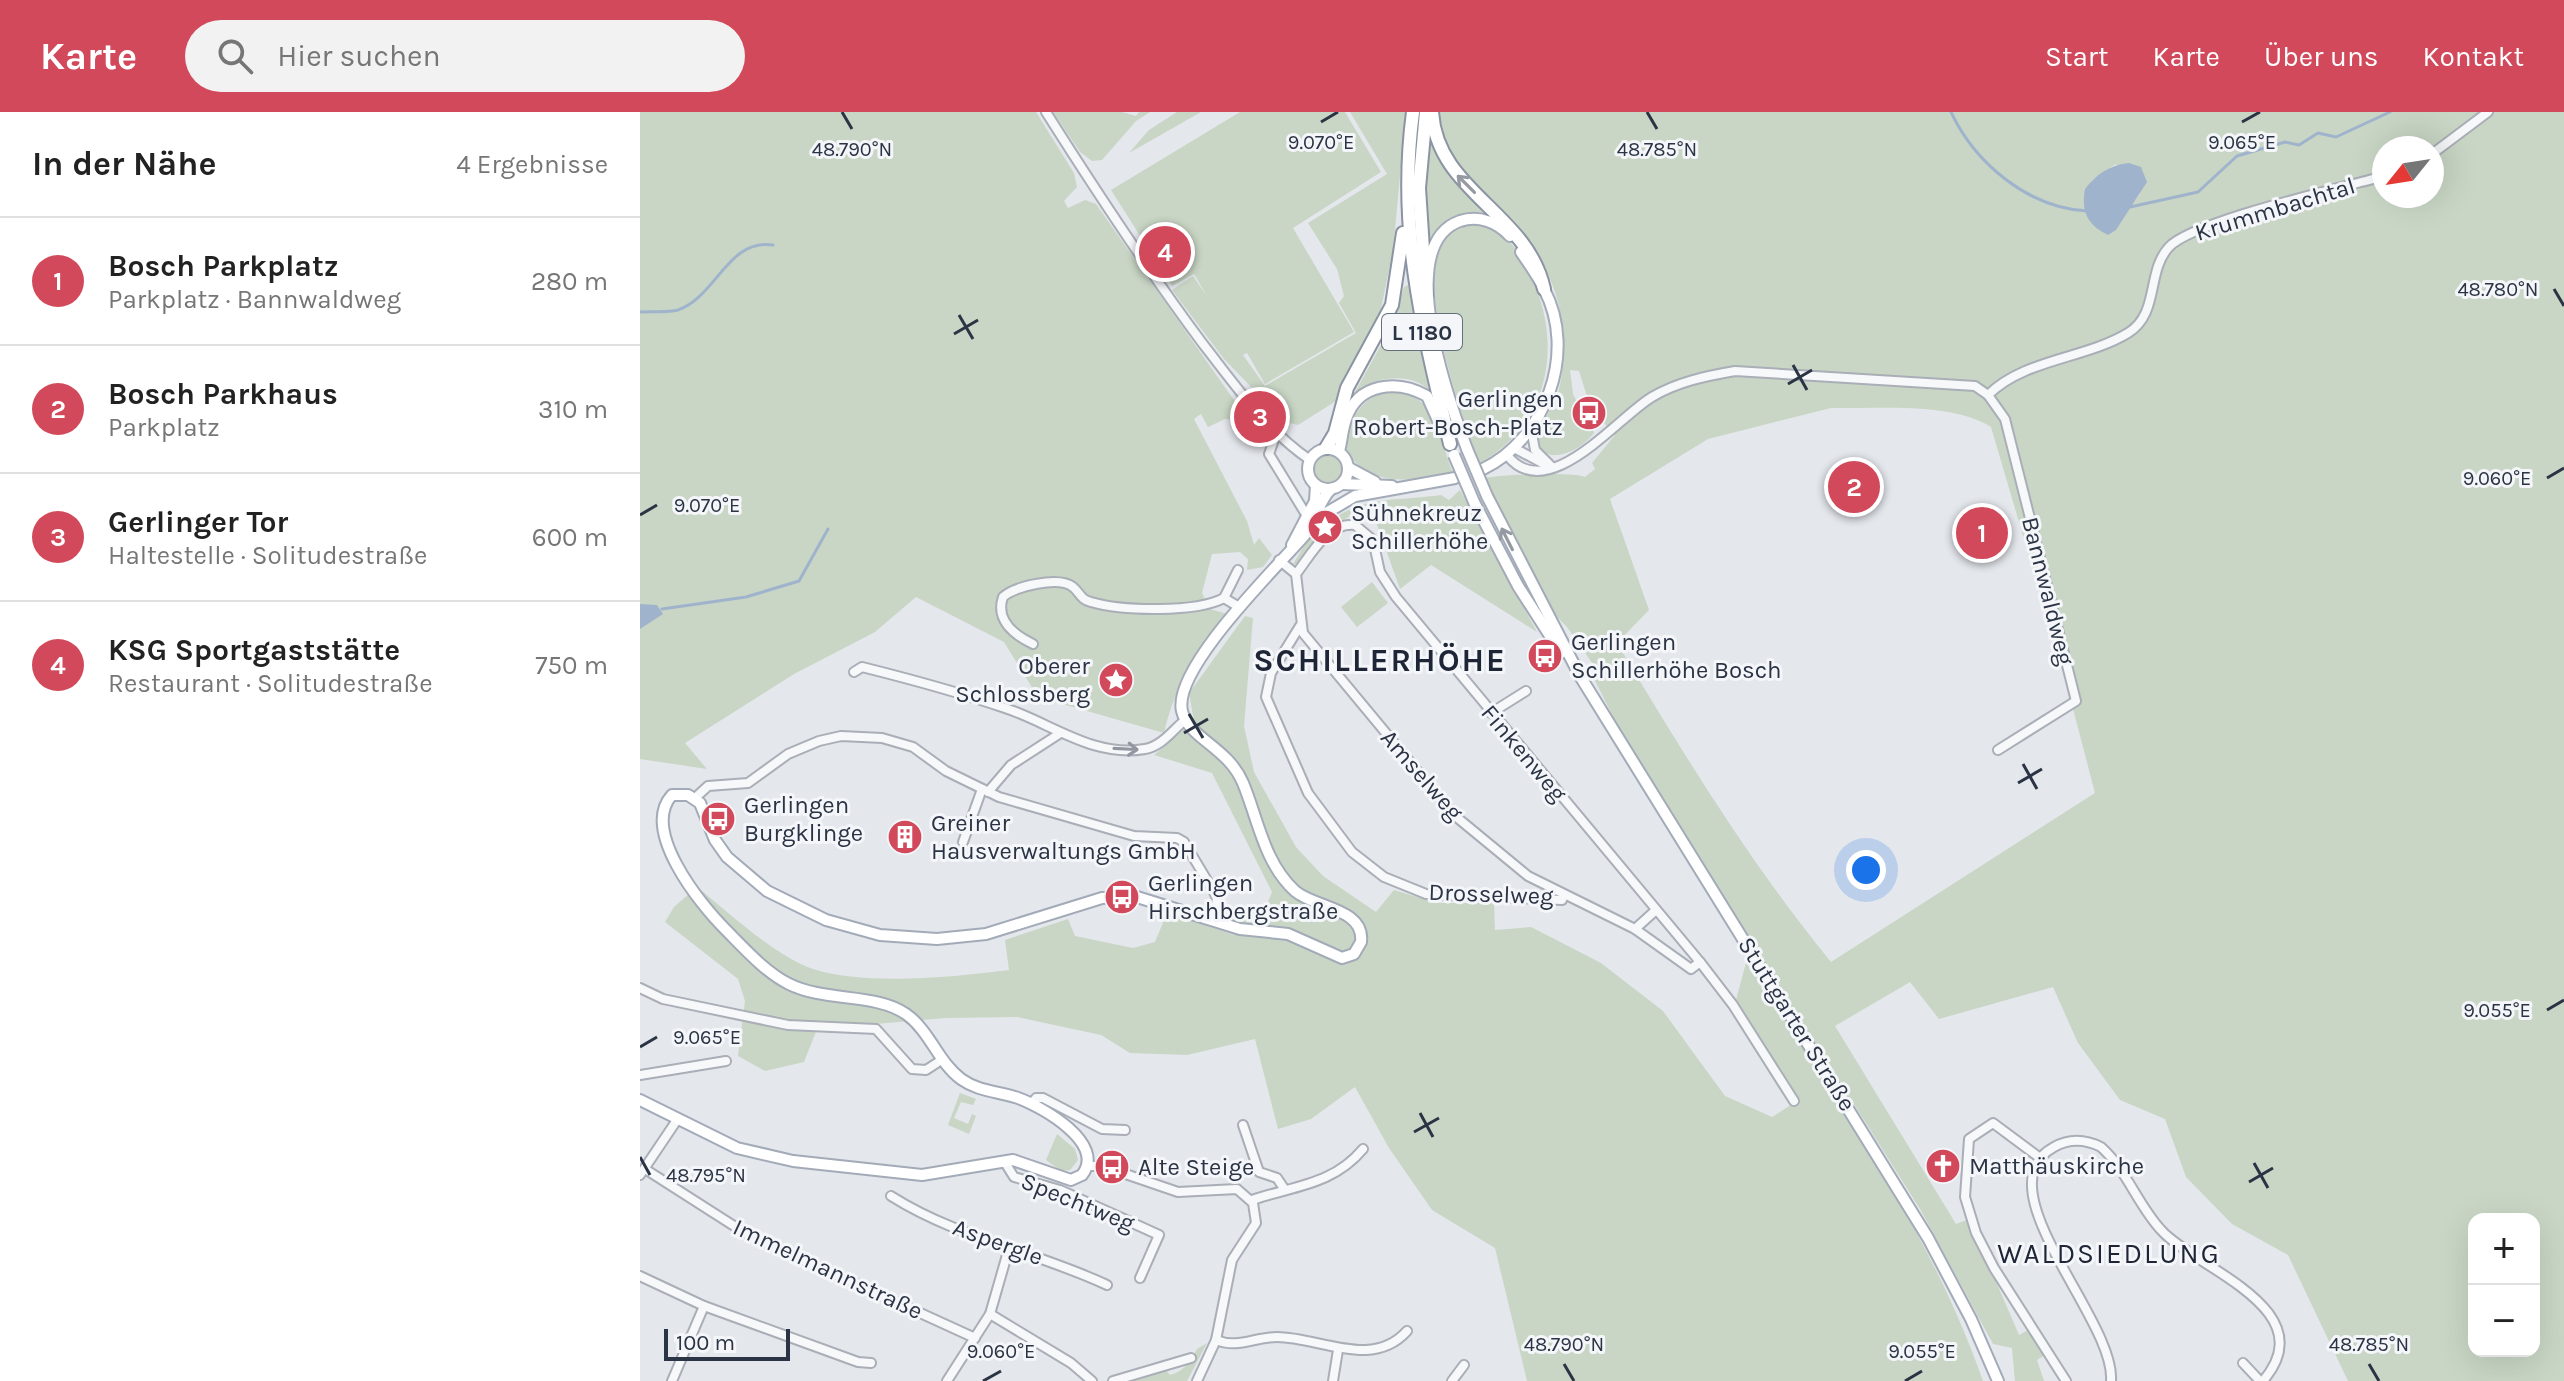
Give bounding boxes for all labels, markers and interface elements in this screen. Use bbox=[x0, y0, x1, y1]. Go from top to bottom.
search box bbox=[185, 20, 745, 92]
text: Karte bbox=[40, 34, 137, 79]
icon: search bbox=[213, 34, 257, 78]
text: Hier suchen bbox=[277, 38, 441, 74]
text: Start bbox=[2045, 40, 2108, 73]
text: Karte bbox=[2152, 40, 2220, 73]
text: Über uns bbox=[2264, 40, 2379, 73]
text: Kontakt bbox=[2423, 40, 2524, 73]
text: 9.070°E bbox=[1288, 131, 1354, 154]
text: 9.065°E bbox=[2208, 131, 2276, 154]
north arrow bbox=[2372, 136, 2444, 208]
text: 48.790°N bbox=[812, 138, 892, 161]
text: 48.785°N bbox=[1617, 138, 1697, 161]
text: In der Nähe bbox=[32, 144, 216, 184]
text: 4 Ergebnisse bbox=[456, 149, 608, 180]
street label: Krummbachtal bbox=[2192, 171, 2358, 247]
one-way arrow bbox=[1457, 174, 1476, 194]
pin: 4 bbox=[1139, 222, 1191, 282]
text: Bosch Parkplatz bbox=[108, 248, 339, 284]
text: 1 bbox=[53, 266, 63, 297]
text: 280 m bbox=[531, 266, 608, 297]
text: 48.780°N bbox=[2457, 278, 2539, 301]
text: Parkplatz · Bannwaldweg bbox=[108, 284, 401, 315]
road number: L 1180 bbox=[1382, 314, 1462, 350]
text: Bosch Parkhaus bbox=[108, 376, 338, 412]
place label: Gerlingen Robert-Bosch-Platz bbox=[1353, 385, 1563, 441]
pin: 3 bbox=[1234, 387, 1286, 447]
text: 2 bbox=[50, 394, 66, 425]
text: 310 m bbox=[538, 394, 608, 425]
bus stop icon: Gerlingen Robert-Bosch-Platz bbox=[1570, 394, 1608, 432]
text: Parkplatz bbox=[108, 412, 220, 443]
pin: 2 bbox=[1828, 457, 1880, 517]
text: 9.060°E bbox=[2463, 467, 2531, 490]
text: 9.070°E bbox=[674, 494, 740, 517]
place label: Sühnekreuz Schillerhöhe bbox=[1351, 499, 1488, 555]
pin: 1 bbox=[1956, 503, 2008, 563]
text: Gerlinger Tor bbox=[108, 504, 288, 540]
place icon: Sühnekreuz Schillerhöhe bbox=[1306, 508, 1344, 546]
street label: Bannwaldweg bbox=[2016, 514, 2080, 669]
text: 3 bbox=[50, 522, 66, 553]
text: 600 m bbox=[532, 522, 608, 553]
one-way arrow bbox=[1499, 527, 1515, 551]
text: Haltestelle · Solitudestraße bbox=[108, 540, 427, 571]
place label: Gerlingen Schillerhöhe Bosch bbox=[1571, 628, 1782, 684]
text: KSG Sportgaststätte bbox=[108, 632, 400, 668]
bus stop icon: Gerlingen Schillerhöhe Bosch bbox=[1526, 637, 1564, 675]
district label: SCHILLERHÖHE bbox=[1253, 642, 1507, 679]
text: 4 bbox=[50, 650, 66, 681]
text: 750 m bbox=[535, 650, 608, 681]
place label: Oberer Schlossberg bbox=[955, 652, 1090, 708]
place icon: Oberer Schlossberg bbox=[1097, 661, 1135, 699]
text: Restaurant · Solitudestraße bbox=[108, 668, 433, 699]
street label: Finkenweg bbox=[1475, 699, 1573, 807]
street label: Amselweg bbox=[1375, 724, 1469, 826]
one-way arrow bbox=[1112, 741, 1139, 756]
place label: Gerlingen Burgklinge bbox=[744, 791, 863, 847]
bus stop icon: Gerlingen Burgklinge bbox=[699, 800, 737, 838]
place label: Greiner Hausverwaltungs GmbH bbox=[931, 809, 1196, 865]
building icon: Greiner Hausverwaltungs GmbH bbox=[886, 818, 924, 856]
your location bbox=[1846, 850, 1886, 890]
place label: Gerlingen Hirschbergstraße bbox=[1148, 869, 1338, 925]
bus stop icon: Gerlingen Hirschbergstraße bbox=[1103, 878, 1141, 916]
street label: Drosselweg bbox=[1428, 878, 1554, 910]
street label: Stuttgarter Straße bbox=[1732, 932, 1862, 1116]
text: 9.055°E bbox=[2463, 999, 2531, 1022]
text: 9.065°E bbox=[673, 1026, 741, 1049]
church icon: Matthäuskirche bbox=[1924, 1147, 1962, 1185]
bus stop icon: Alte Steige bbox=[1093, 1148, 1131, 1186]
place label: Matthäuskirche bbox=[1969, 1152, 2144, 1180]
place label: Alte Steige bbox=[1138, 1153, 1254, 1181]
text: 48.795°N bbox=[666, 1164, 746, 1187]
street label: Spechtweg bbox=[1017, 1167, 1139, 1238]
street label: Immelmannstraße bbox=[729, 1213, 927, 1325]
street label: Aspergle bbox=[949, 1213, 1047, 1271]
map controls bbox=[2468, 1213, 2540, 1357]
button: + bbox=[2468, 1213, 2540, 1285]
district label: WALDSIEDLUNG bbox=[1997, 1237, 2221, 1270]
button: − bbox=[2468, 1285, 2540, 1357]
scale bar bbox=[664, 1325, 790, 1361]
text: 100 m bbox=[676, 1330, 735, 1356]
text: 48.790°N bbox=[1524, 1333, 1604, 1356]
text: 48.785°N bbox=[2329, 1333, 2409, 1356]
text: 9.060°E bbox=[967, 1340, 1035, 1363]
text: 9.055°E bbox=[1888, 1340, 1956, 1363]

